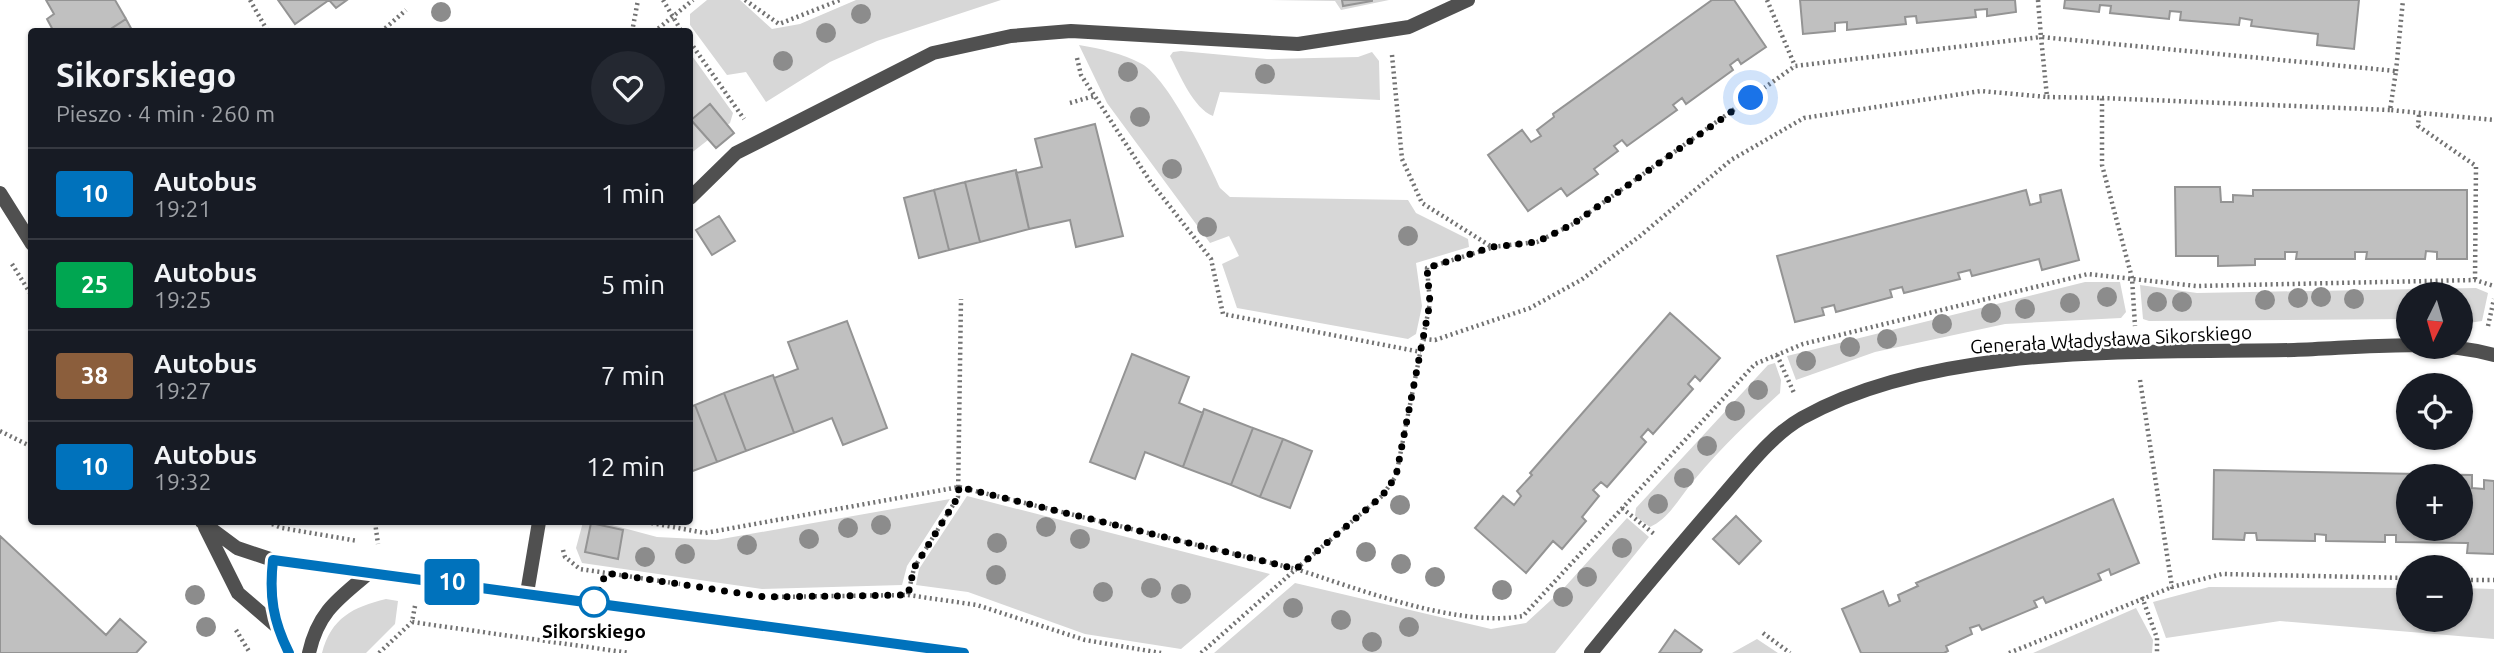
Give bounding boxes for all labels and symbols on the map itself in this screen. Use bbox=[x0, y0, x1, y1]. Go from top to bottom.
your location bbox=[1733, 80, 1768, 115]
north arrow bbox=[2396, 282, 2473, 359]
street label: Generała Władysława Sikorskiego bbox=[1969, 321, 2253, 357]
line badge: 10 bbox=[420, 559, 484, 605]
marker: Sikorskiego bbox=[579, 587, 609, 617]
place label: Sikorskiego bbox=[542, 620, 646, 642]

